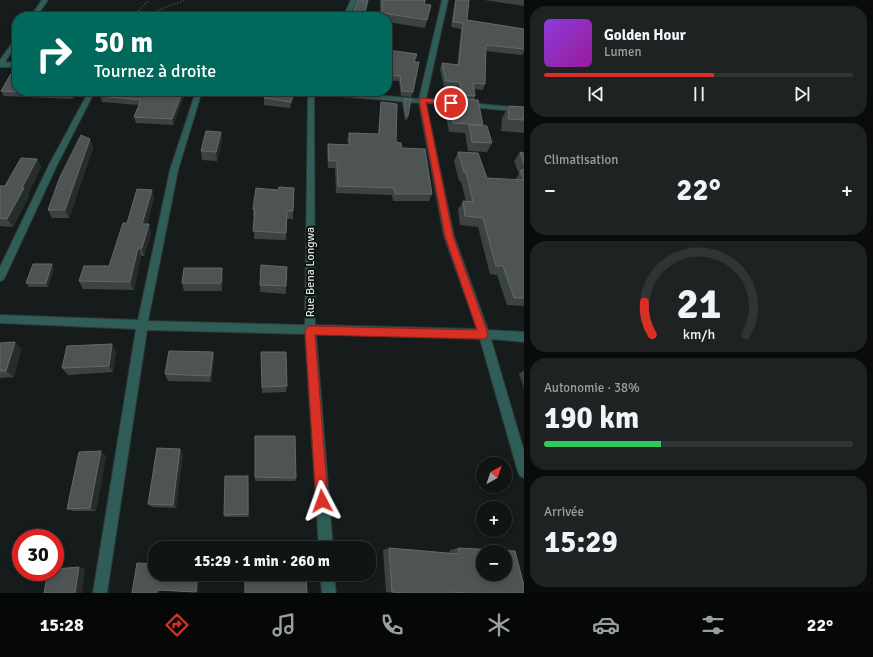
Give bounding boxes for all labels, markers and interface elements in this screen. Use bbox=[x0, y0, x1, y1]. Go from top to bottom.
text: 50 m bbox=[94, 26, 153, 60]
text: Golden Hour bbox=[604, 26, 686, 44]
icon: right bbox=[28, 28, 80, 80]
text: Lumen bbox=[604, 44, 642, 60]
text: Tournez à droite bbox=[94, 60, 216, 82]
icon: previous bbox=[585, 83, 607, 105]
icon: pause bbox=[688, 83, 710, 105]
icon: next bbox=[791, 83, 813, 105]
pin bbox=[434, 86, 468, 120]
icon: arrive bbox=[440, 92, 462, 114]
text: Climatisation bbox=[544, 152, 618, 168]
text: 22° bbox=[676, 172, 721, 209]
text: − bbox=[544, 177, 556, 204]
text: + bbox=[841, 177, 853, 204]
street label: Rue Bena Longwa bbox=[303, 227, 318, 317]
text: 21 bbox=[676, 278, 721, 329]
text: km/h bbox=[682, 325, 715, 342]
text: Autonomie · 38% bbox=[544, 380, 640, 396]
text: 190 km bbox=[544, 400, 639, 437]
north arrow bbox=[476, 457, 512, 493]
map controls bbox=[476, 457, 512, 581]
position arrow bbox=[301, 480, 343, 522]
button: + bbox=[476, 501, 512, 537]
text: Arrivée bbox=[544, 504, 584, 520]
text: 15:29 bbox=[544, 524, 618, 561]
speed limit sign: 30 bbox=[12, 529, 64, 581]
button: − bbox=[476, 545, 512, 581]
text: 15:29 · 1 min · 260 m bbox=[194, 552, 330, 570]
icon: directions bbox=[163, 611, 191, 639]
icon: music bbox=[270, 611, 298, 639]
icon: phone bbox=[378, 611, 406, 639]
icon: climate bbox=[485, 611, 513, 639]
icon: car bbox=[592, 611, 620, 639]
icon: filters bbox=[699, 611, 727, 639]
text: 15:28 bbox=[40, 614, 84, 636]
text: 22° bbox=[807, 614, 833, 636]

